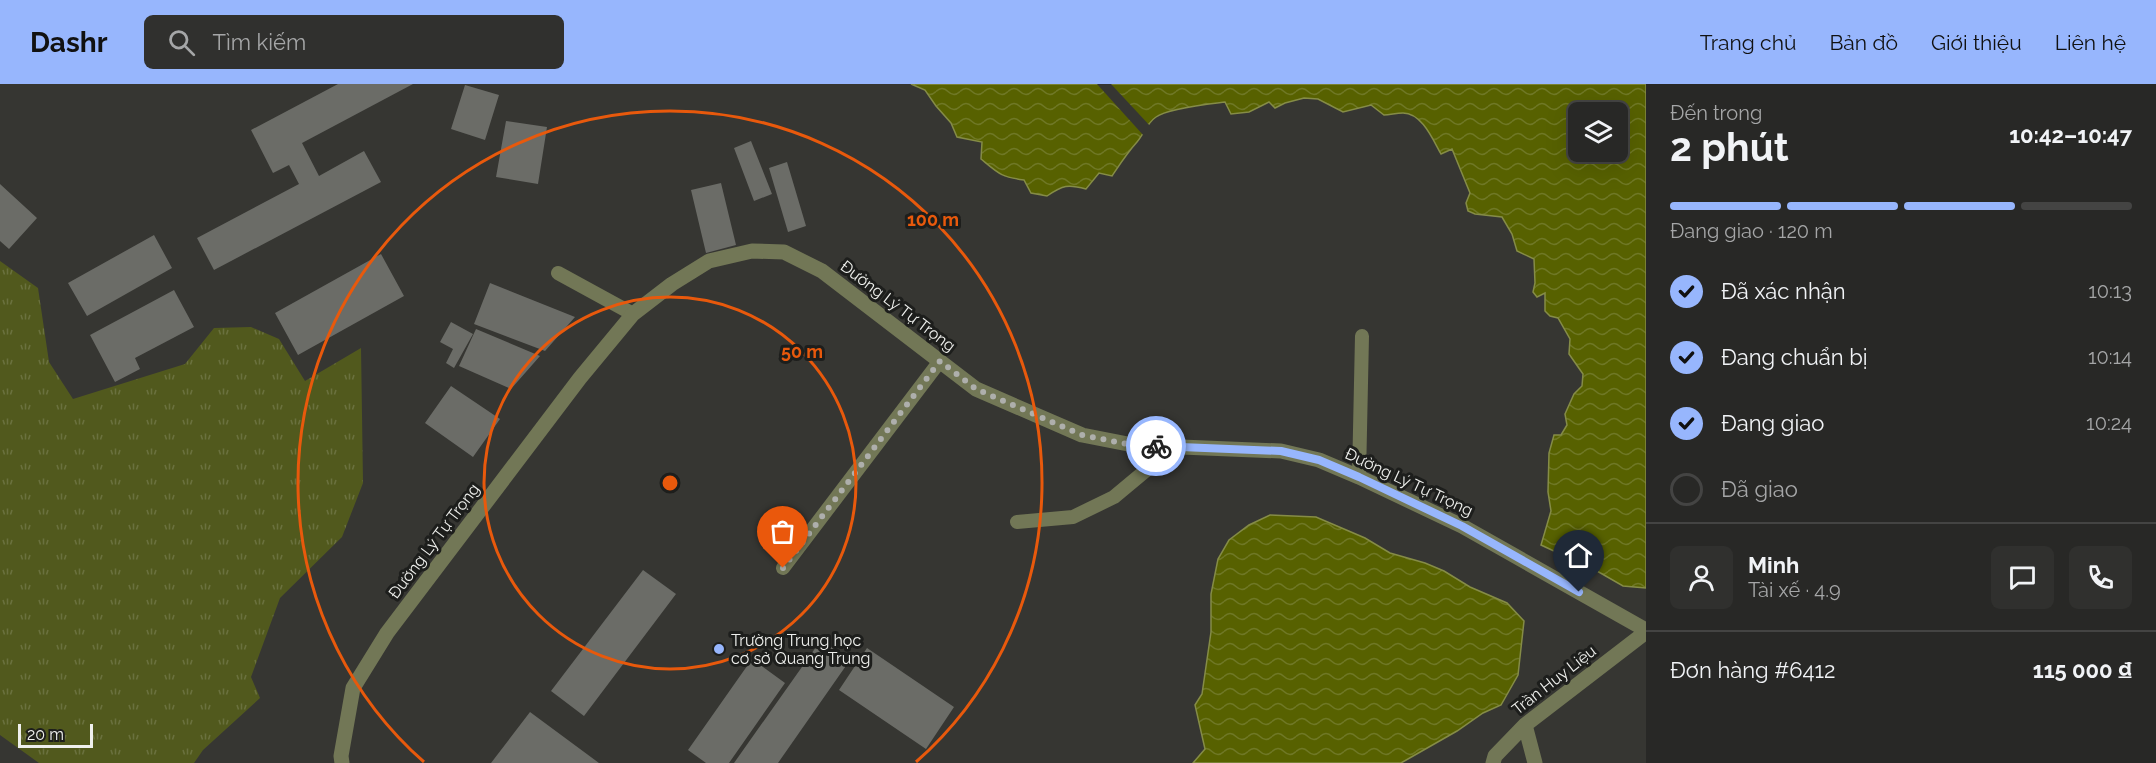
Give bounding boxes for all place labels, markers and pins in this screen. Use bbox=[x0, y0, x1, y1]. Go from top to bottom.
centre of rings bbox=[660, 473, 680, 493]
pin bbox=[757, 506, 808, 568]
pin bbox=[1553, 530, 1604, 592]
place label: Trường Trung học cơ sở Quang Trung bbox=[731, 631, 870, 668]
marker: Trường Trung học cơ sở Quang Trung bbox=[712, 642, 726, 656]

